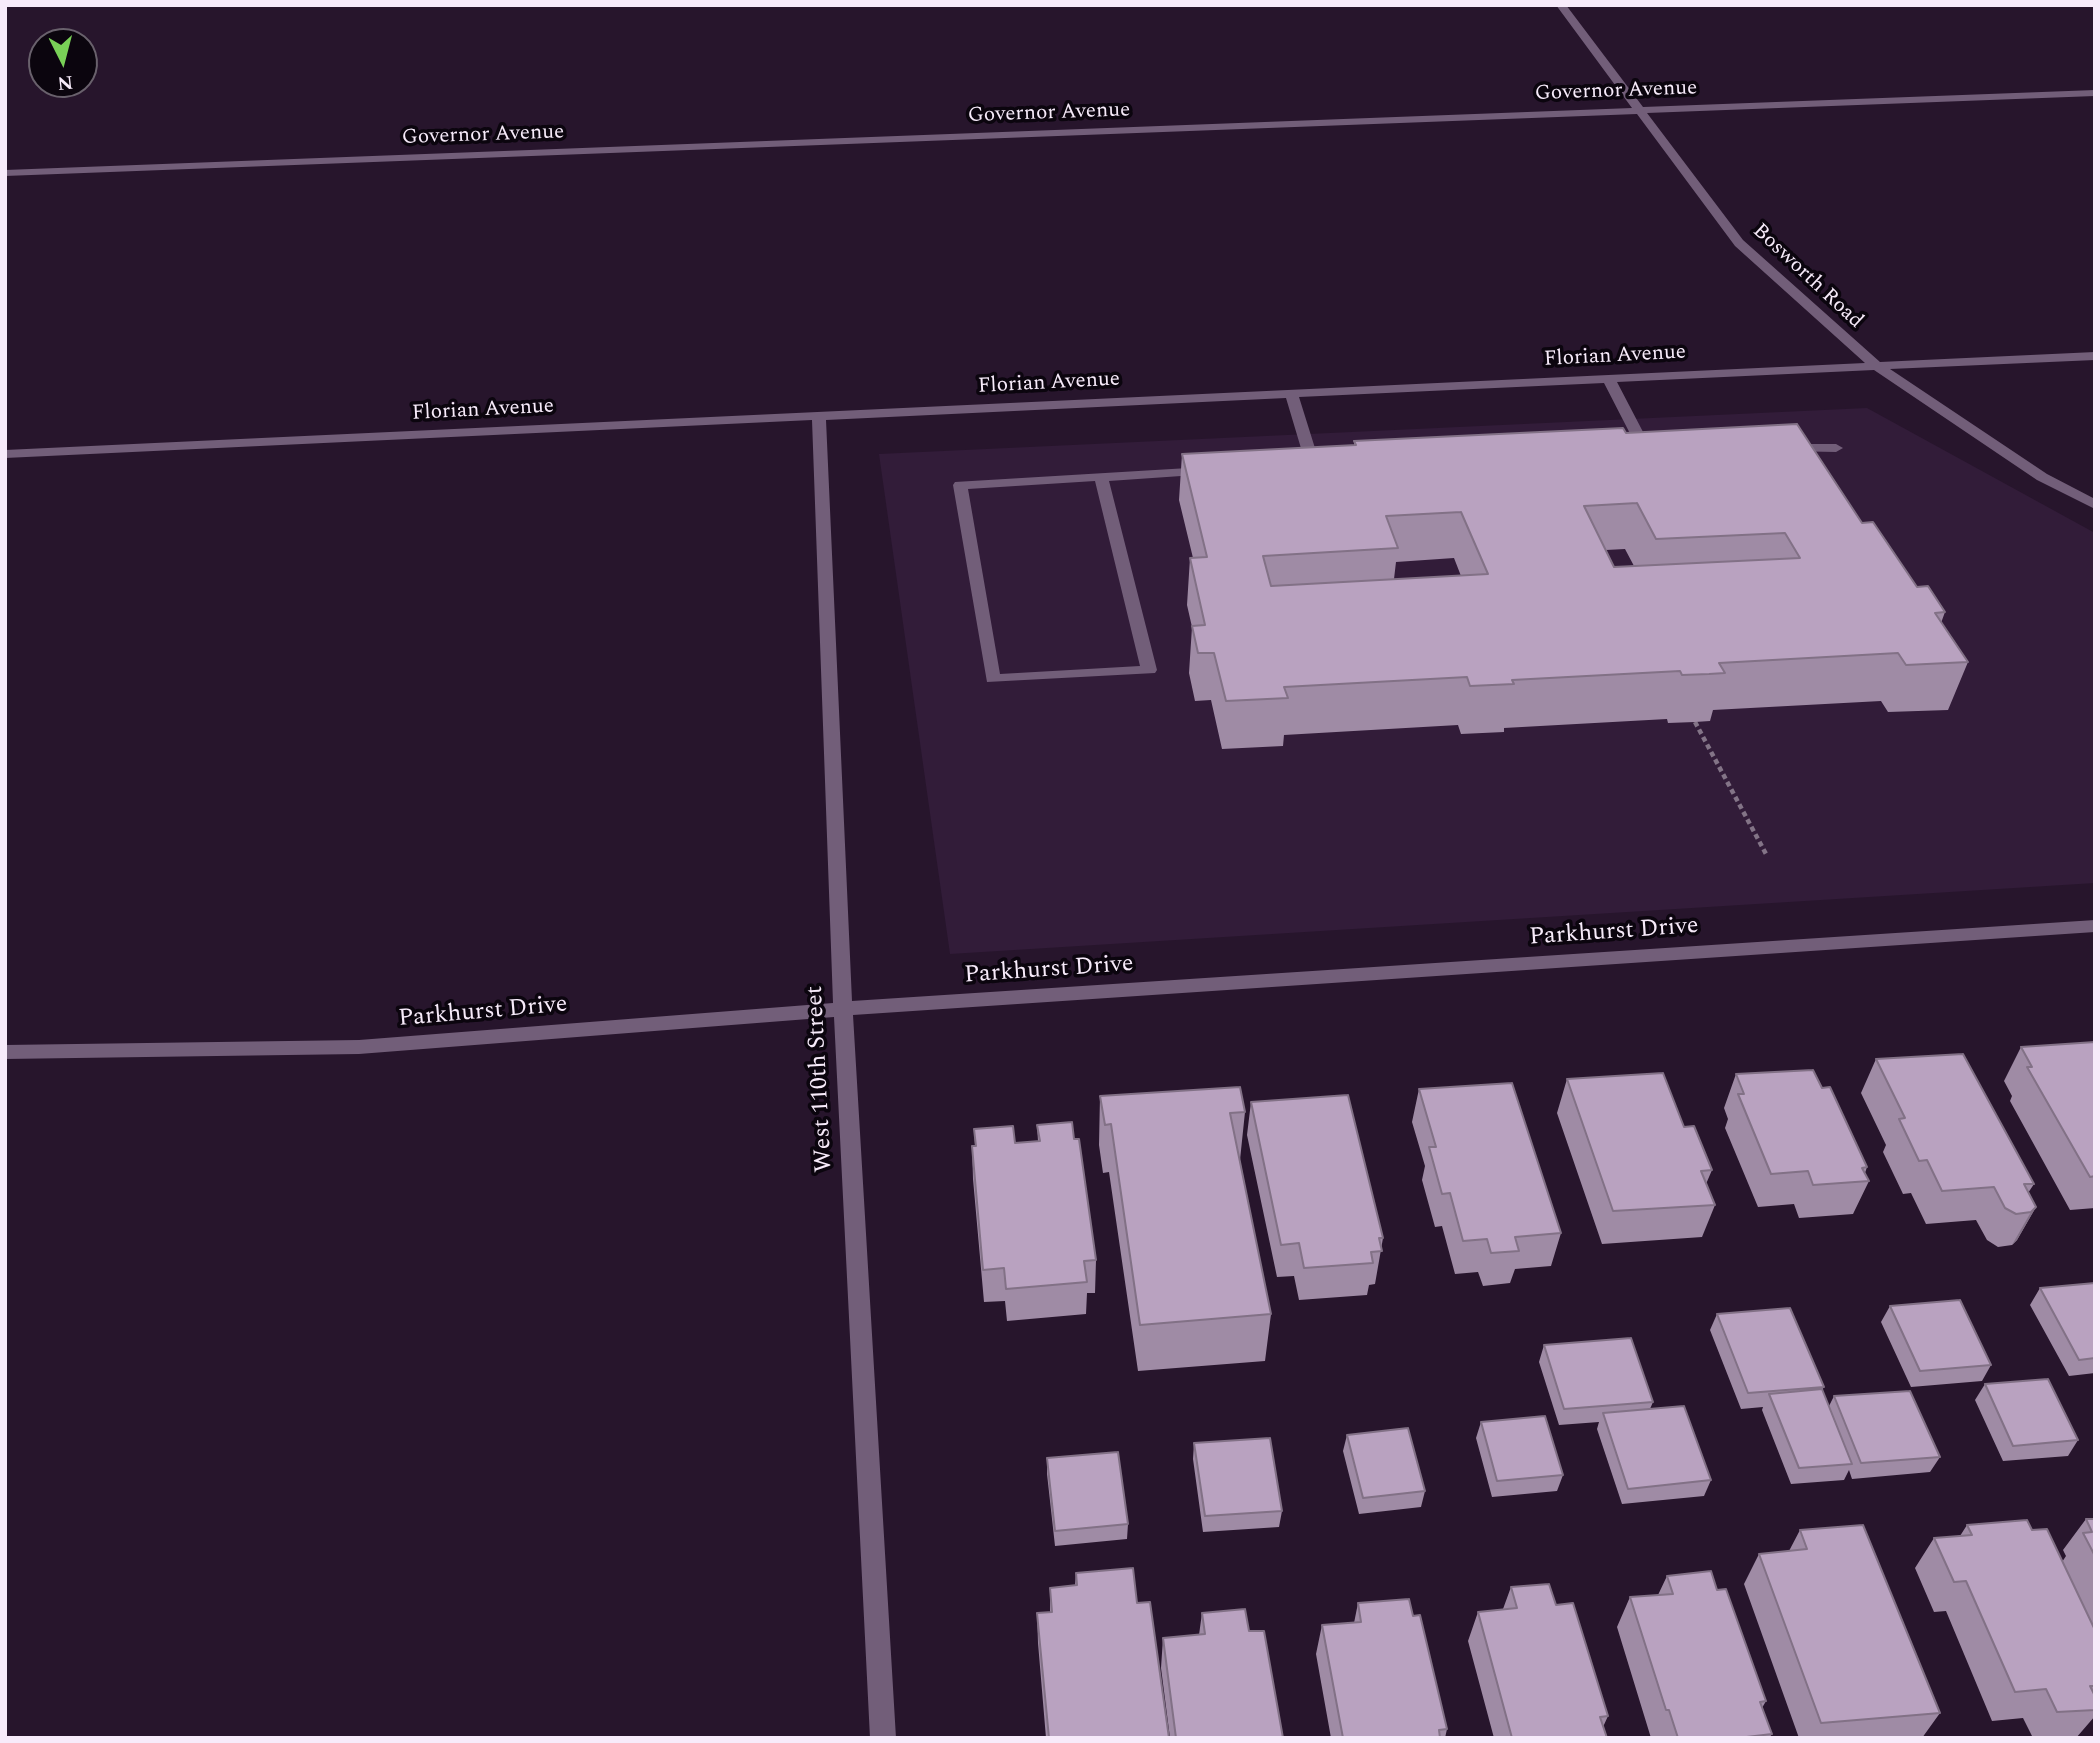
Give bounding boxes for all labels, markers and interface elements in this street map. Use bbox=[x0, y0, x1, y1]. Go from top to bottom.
north arrow bbox=[28, 28, 98, 98]
text: N bbox=[56, 67, 74, 98]
street label: Governor Avenue bbox=[1534, 77, 1698, 107]
street label: Governor Avenue bbox=[967, 99, 1131, 129]
street label: Governor Avenue bbox=[401, 121, 565, 151]
street label: Bosworth Road bbox=[1746, 219, 1868, 335]
street label: Florian Avenue bbox=[1543, 341, 1687, 373]
street label: Florian Avenue bbox=[977, 368, 1121, 400]
street label: Florian Avenue bbox=[411, 395, 555, 427]
street label: Parkhurst Drive bbox=[1528, 913, 1700, 953]
street label: Parkhurst Drive bbox=[963, 951, 1135, 991]
street label: West 110th Street bbox=[802, 985, 840, 1173]
street label: Parkhurst Drive bbox=[397, 991, 569, 1035]

